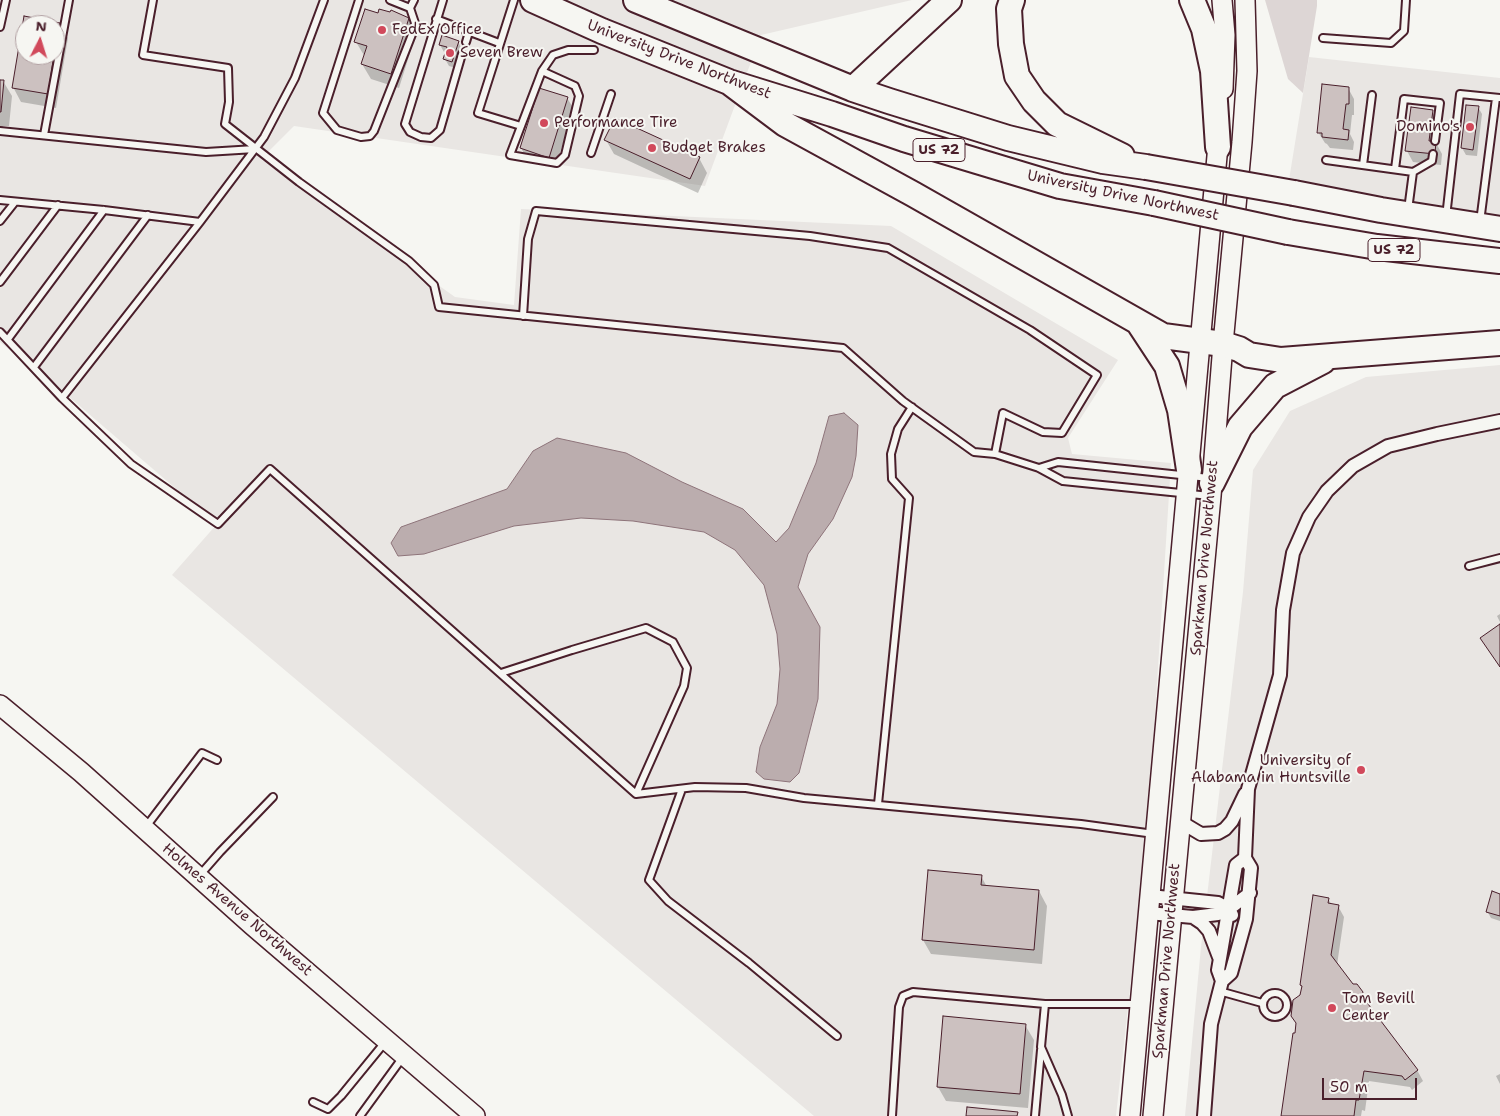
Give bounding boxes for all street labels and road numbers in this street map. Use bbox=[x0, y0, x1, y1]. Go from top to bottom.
street label: University Drive Northwest bbox=[584, 17, 774, 103]
road number: US 72 bbox=[913, 138, 965, 162]
street label: University Drive Northwest bbox=[1025, 167, 1221, 225]
road number: US 72 bbox=[1368, 238, 1420, 262]
street label: Sparkman Drive Northwest bbox=[1188, 460, 1222, 656]
street label: Holmes Avenue Northwest bbox=[158, 840, 316, 980]
street label: Sparkman Drive Northwest bbox=[1150, 863, 1184, 1059]

